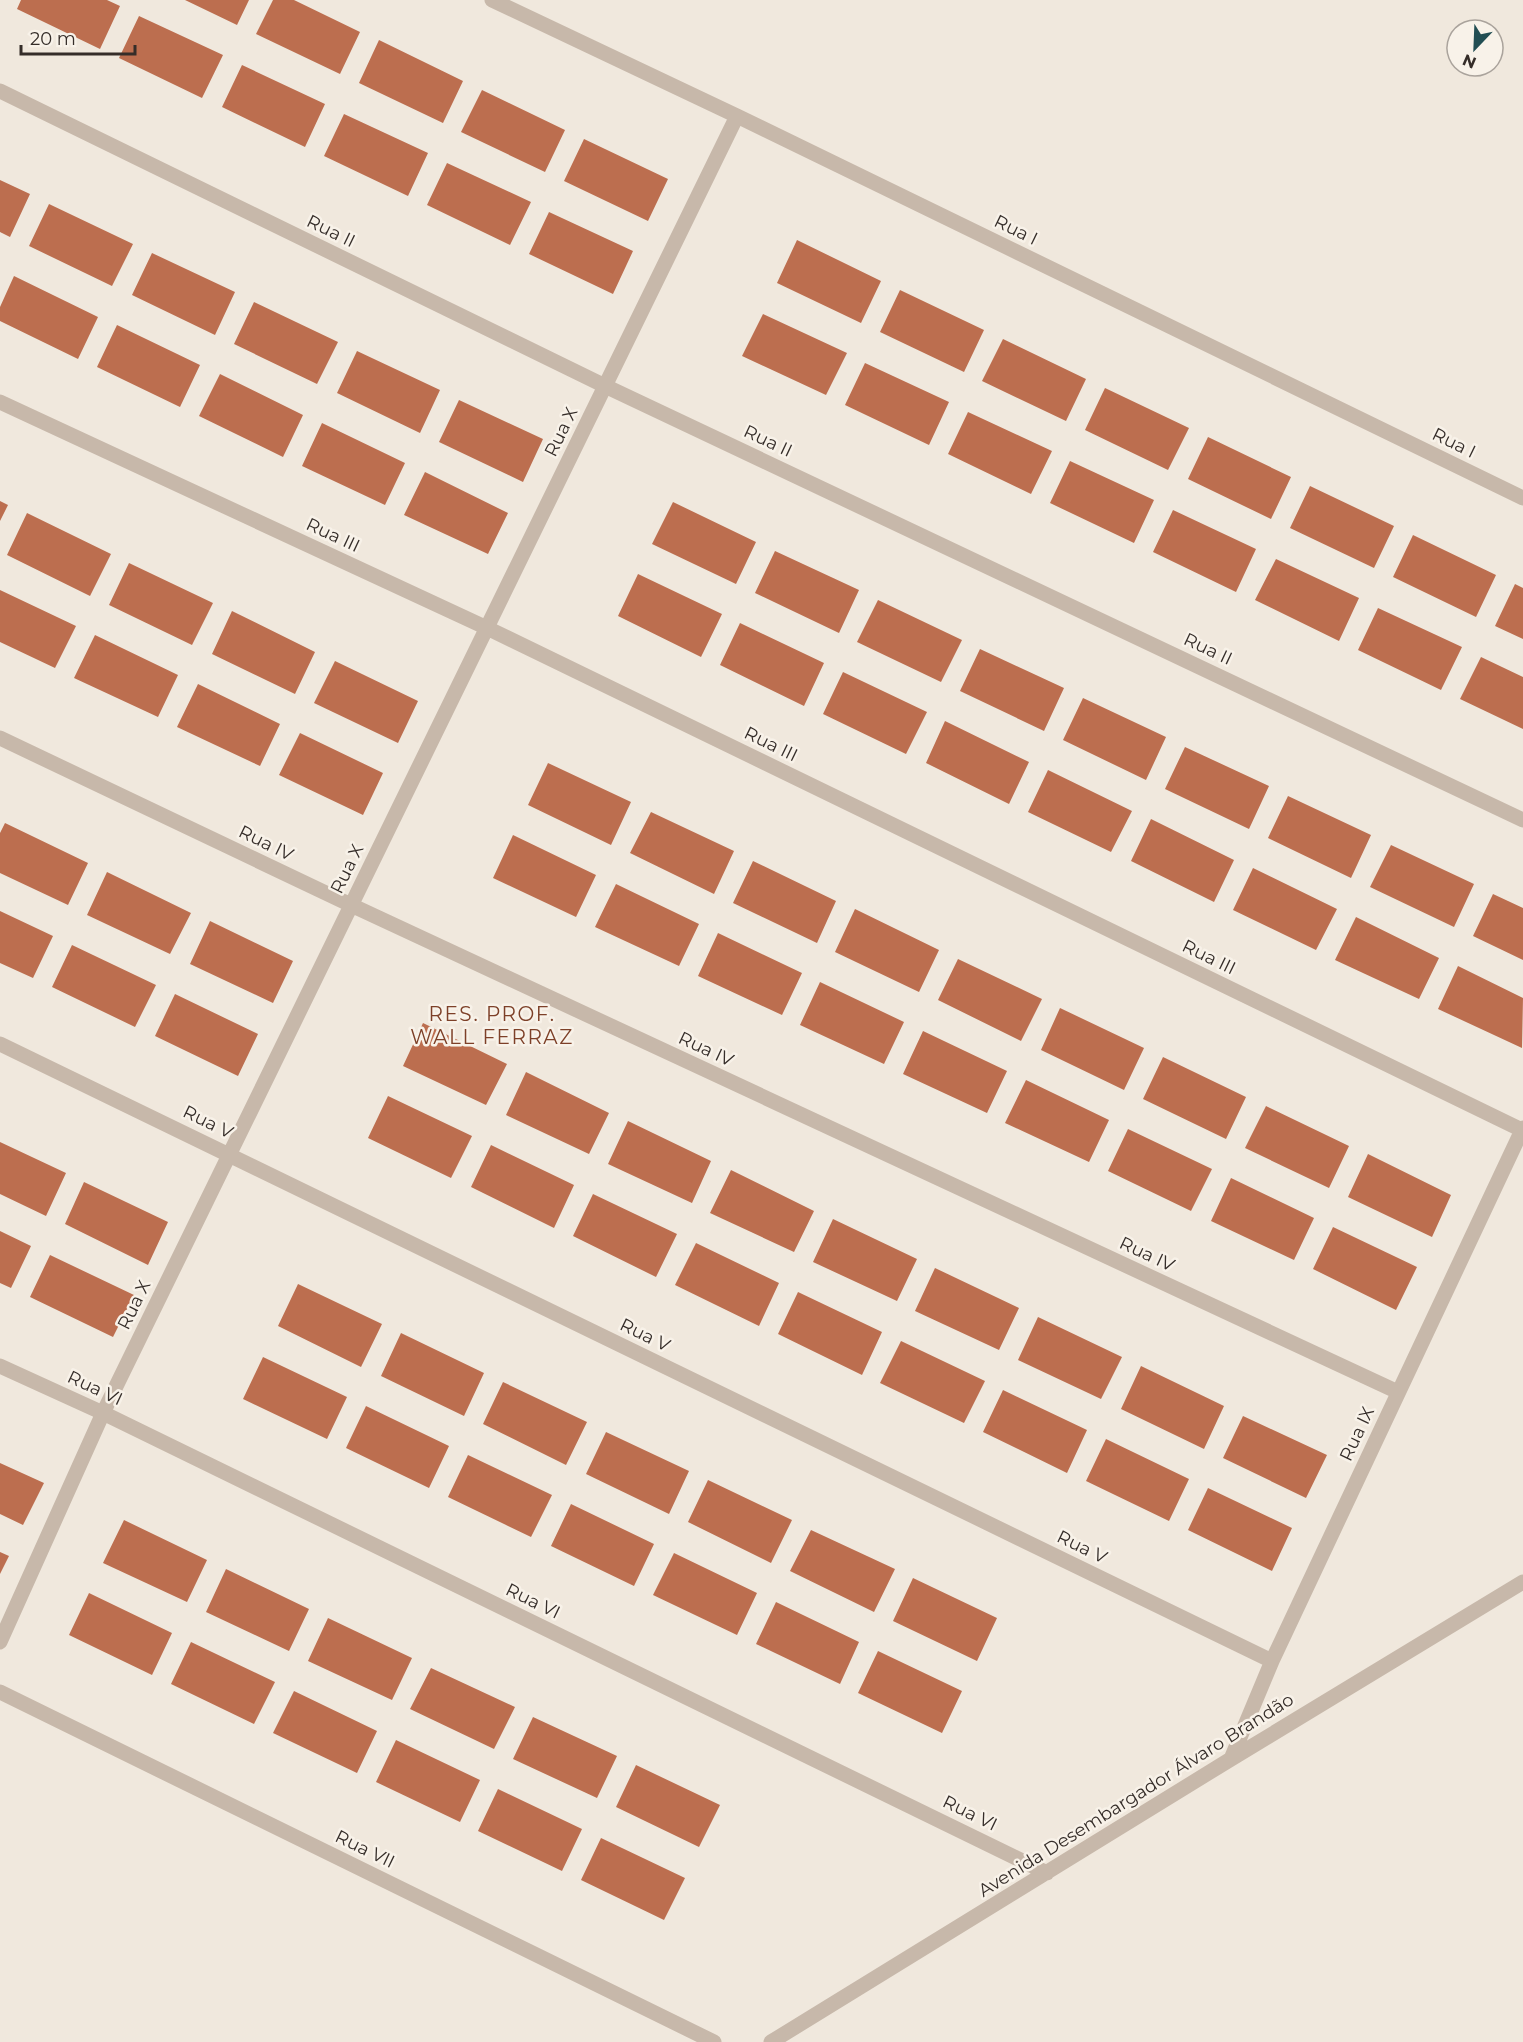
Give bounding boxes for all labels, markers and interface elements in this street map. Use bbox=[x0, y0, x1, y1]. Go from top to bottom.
scale bar bbox=[21, 18, 135, 56]
north arrow bbox=[1445, 18, 1505, 78]
text: 20 m bbox=[30, 28, 76, 50]
text: N bbox=[1460, 50, 1479, 73]
street label: Rua II bbox=[303, 210, 359, 252]
street label: Rua I bbox=[991, 210, 1041, 250]
street label: Rua X bbox=[540, 404, 582, 460]
street label: Rua II bbox=[740, 420, 796, 462]
street label: Rua I bbox=[1429, 423, 1479, 463]
street label: Rua III bbox=[303, 513, 363, 557]
street label: Rua II bbox=[1180, 628, 1236, 670]
street label: Rua III bbox=[741, 722, 801, 766]
street label: Rua IV bbox=[235, 820, 297, 866]
street label: Rua X bbox=[326, 841, 368, 897]
street label: Rua III bbox=[1179, 935, 1239, 979]
district label: RES. PROF. WALL FERRAZ bbox=[410, 1002, 574, 1049]
street label: Rua IV bbox=[675, 1027, 737, 1071]
street label: Rua V bbox=[179, 1100, 237, 1144]
street label: Rua IV bbox=[1116, 1232, 1178, 1276]
street label: Rua X bbox=[113, 1277, 155, 1333]
street label: Rua V bbox=[616, 1313, 674, 1357]
street label: Rua VI bbox=[64, 1366, 126, 1410]
street label: Rua IX bbox=[1335, 1403, 1379, 1465]
street label: Rua V bbox=[1053, 1525, 1111, 1569]
street label: Rua VI bbox=[502, 1578, 564, 1624]
street label: Avenida Desembargador Álvaro Brandão bbox=[974, 1688, 1298, 1902]
street label: Rua VI bbox=[939, 1790, 1001, 1836]
street label: Rua VII bbox=[332, 1825, 398, 1873]

